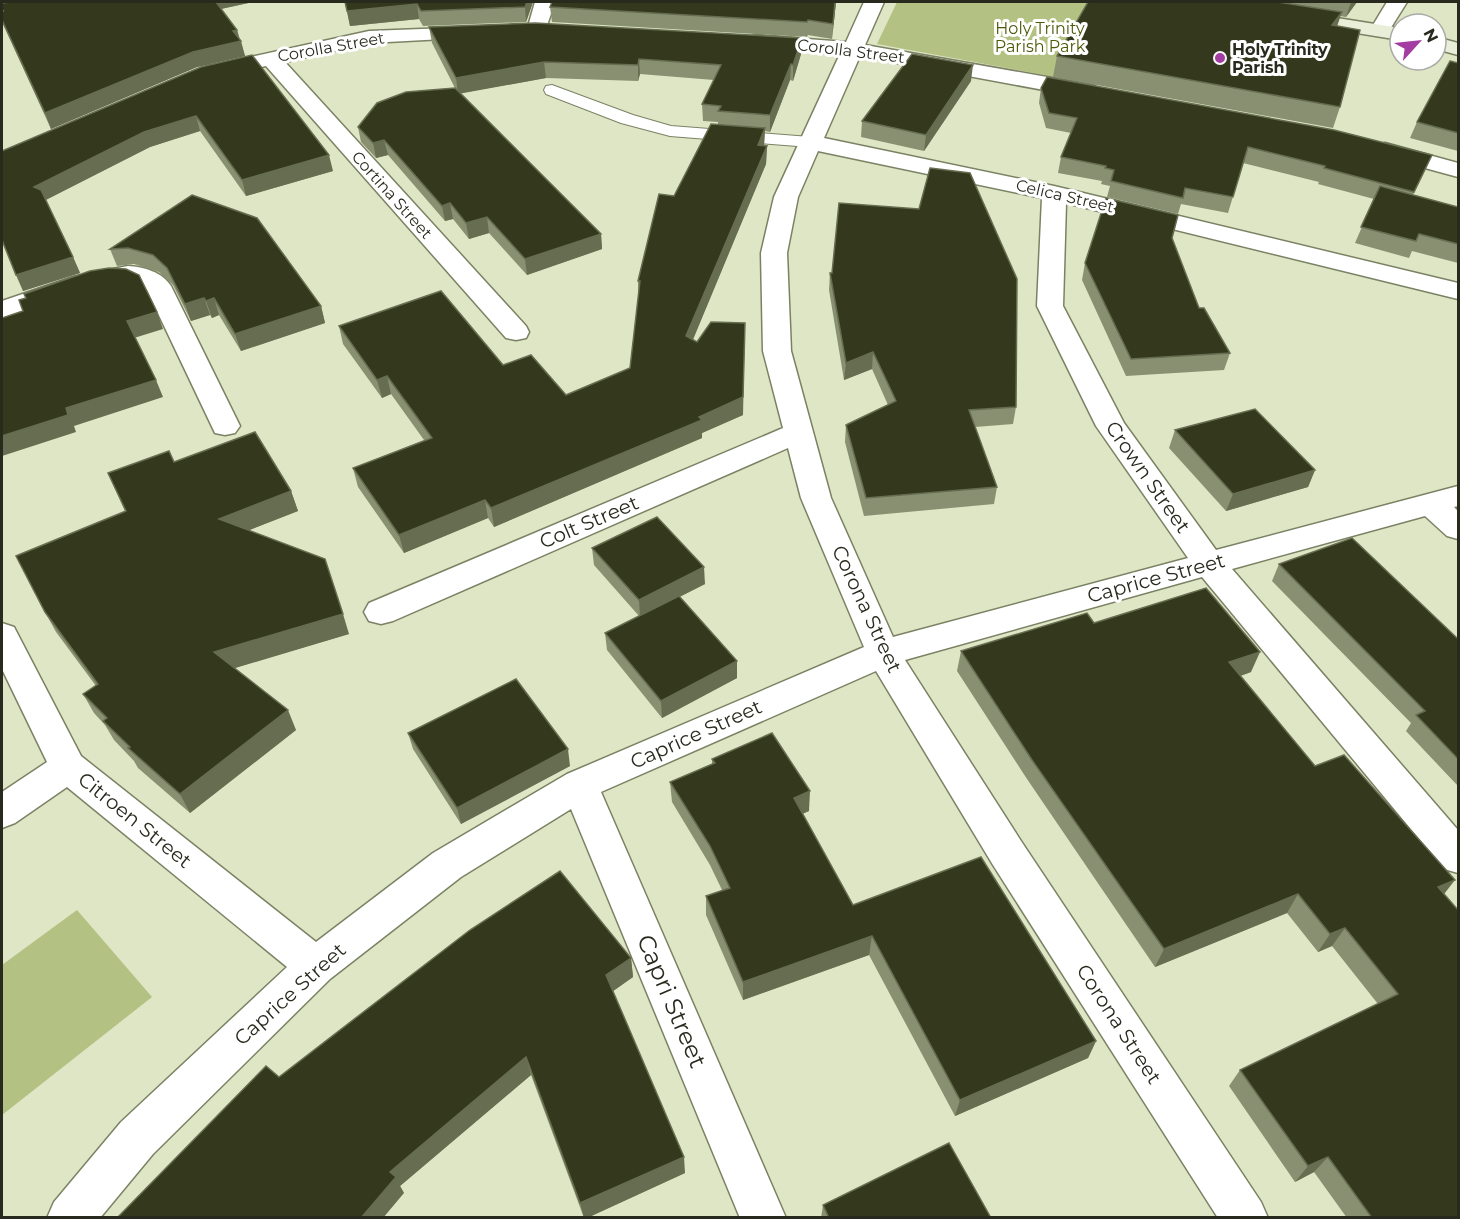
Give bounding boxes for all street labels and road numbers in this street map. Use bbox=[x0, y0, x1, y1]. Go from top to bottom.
street label: Corolla Street bbox=[276, 28, 386, 66]
street label: Corolla Street bbox=[796, 35, 906, 67]
street label: Cortina Street bbox=[348, 147, 437, 243]
street label: Celica Street bbox=[1014, 175, 1116, 217]
street label: Crown Street bbox=[1101, 416, 1195, 538]
street label: Colt Street bbox=[536, 490, 642, 554]
street label: Corona Street bbox=[827, 542, 907, 676]
street label: Caprice Street bbox=[1085, 548, 1227, 608]
street label: Caprice Street bbox=[626, 694, 766, 774]
street label: Citroen Street bbox=[73, 767, 197, 873]
street label: Capri Street bbox=[631, 930, 713, 1072]
street label: Caprice Street bbox=[229, 938, 351, 1050]
street label: Corona Street bbox=[1071, 960, 1167, 1088]

